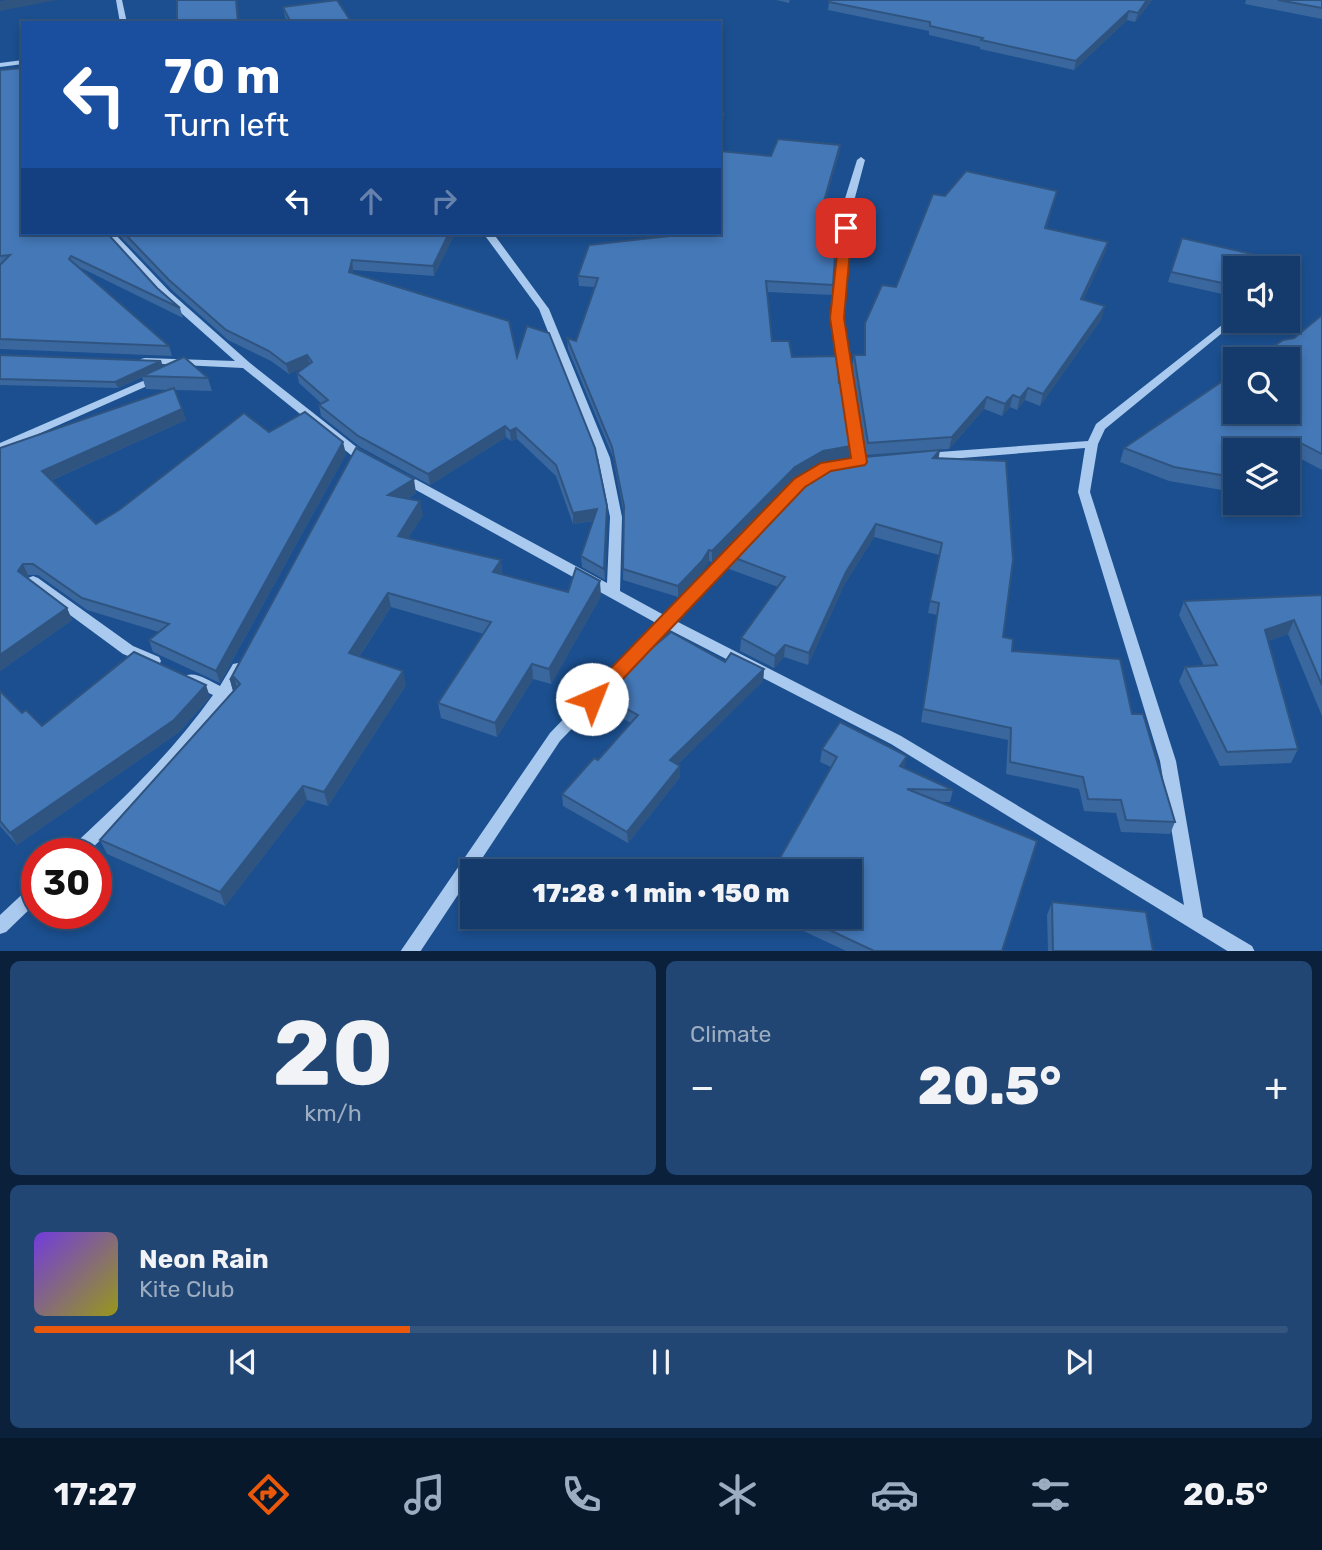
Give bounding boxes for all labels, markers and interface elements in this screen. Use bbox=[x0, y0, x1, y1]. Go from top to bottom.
text: 70 m bbox=[164, 47, 281, 105]
icon: left bbox=[49, 49, 140, 140]
text: Turn left bbox=[164, 106, 289, 144]
icon: left bbox=[279, 182, 317, 220]
icon: ahead bbox=[352, 182, 390, 220]
icon: right bbox=[425, 182, 463, 220]
pin bbox=[816, 198, 876, 258]
icon: arrive bbox=[827, 209, 865, 247]
map controls bbox=[1223, 256, 1300, 515]
button: sound bbox=[1223, 256, 1300, 333]
button: search bbox=[1223, 347, 1300, 424]
button: layers bbox=[1223, 438, 1300, 515]
position arrow bbox=[555, 662, 629, 736]
speed limit sign: 30 bbox=[21, 838, 112, 929]
text: 17:28 · 1 min · 150 m bbox=[532, 878, 790, 909]
text: 20 bbox=[272, 999, 394, 1107]
text: Climate bbox=[690, 1020, 771, 1048]
text: 20.5° bbox=[918, 1055, 1061, 1117]
text: − bbox=[690, 1064, 715, 1110]
text: + bbox=[1264, 1064, 1288, 1110]
text: km/h bbox=[304, 1099, 362, 1127]
text: Neon Rain bbox=[139, 1244, 269, 1275]
text: Kite Club bbox=[139, 1275, 234, 1303]
icon: previous bbox=[224, 1343, 262, 1381]
icon: pause bbox=[642, 1343, 680, 1381]
icon: next bbox=[1060, 1343, 1098, 1381]
icon: directions bbox=[244, 1470, 293, 1519]
icon: music bbox=[400, 1470, 449, 1519]
icon: phone bbox=[557, 1470, 606, 1519]
icon: climate bbox=[713, 1470, 762, 1519]
icon: car bbox=[870, 1470, 919, 1519]
icon: filters bbox=[1026, 1470, 1075, 1519]
text: 17:27 bbox=[54, 1475, 136, 1513]
text: 20.5° bbox=[1183, 1475, 1268, 1513]

